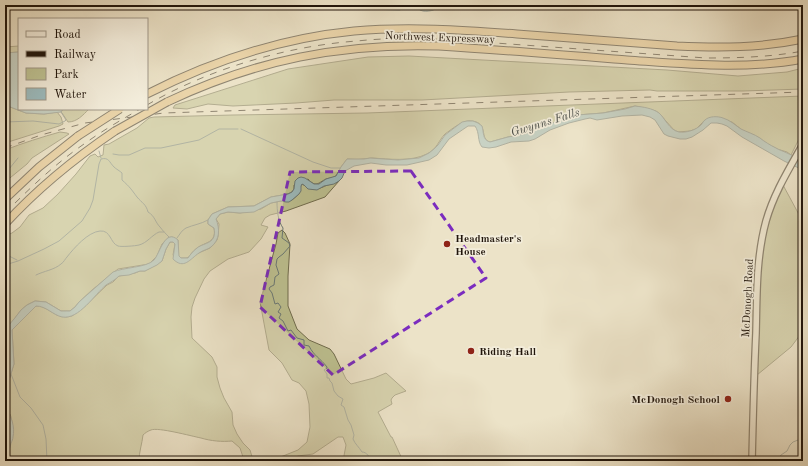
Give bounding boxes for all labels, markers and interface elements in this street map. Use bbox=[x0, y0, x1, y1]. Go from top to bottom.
legend bbox=[18, 18, 148, 110]
text: Road bbox=[54, 29, 81, 41]
street label: Northwest Expressway bbox=[385, 31, 495, 46]
text: Railway bbox=[54, 49, 97, 61]
text: Park bbox=[54, 69, 79, 81]
text: Water bbox=[54, 89, 87, 101]
water label: Gwynns Falls bbox=[509, 107, 581, 139]
place label: Headmaster's House bbox=[455, 234, 521, 258]
marker: Headmaster's House bbox=[442, 239, 452, 249]
street label: McDonogh Road bbox=[741, 258, 756, 338]
marker: Riding Hall bbox=[466, 346, 476, 356]
place label: Riding Hall bbox=[479, 347, 537, 358]
marker: McDonogh School bbox=[723, 394, 733, 404]
place label: McDonogh School bbox=[631, 395, 721, 406]

